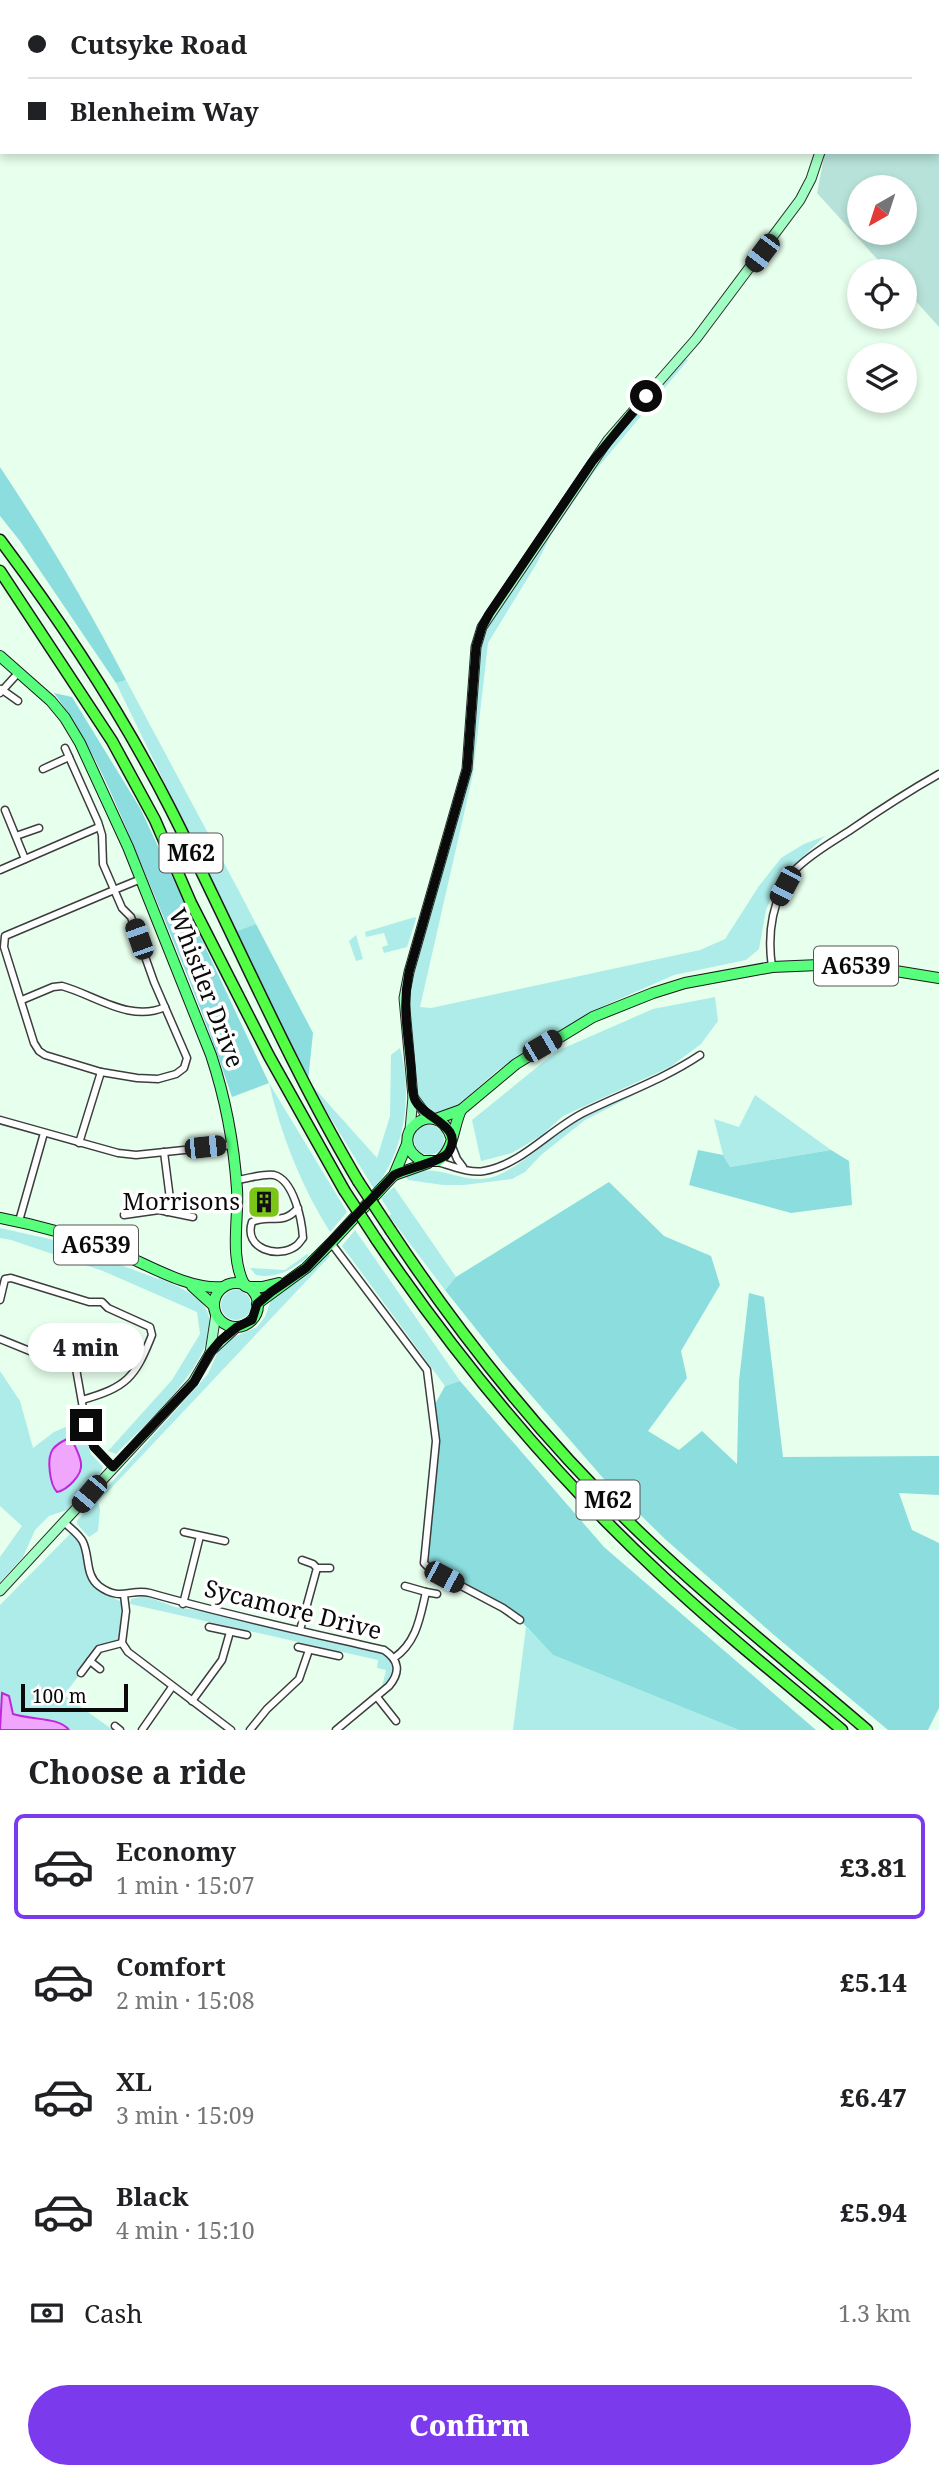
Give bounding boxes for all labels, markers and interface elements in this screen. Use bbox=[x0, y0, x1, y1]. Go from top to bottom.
text: Cutsyke Road bbox=[70, 26, 247, 62]
text: Blenheim Way bbox=[70, 93, 259, 129]
north arrow bbox=[847, 175, 917, 245]
map controls bbox=[847, 175, 917, 413]
car bbox=[741, 230, 784, 276]
button: locate bbox=[847, 259, 917, 329]
button: layers bbox=[847, 343, 917, 413]
route start bbox=[630, 380, 662, 412]
road number: M62 bbox=[160, 834, 222, 873]
car bbox=[766, 863, 805, 909]
street label: Whistler Drive bbox=[162, 903, 253, 1072]
car bbox=[123, 916, 156, 962]
road number: A6539 bbox=[814, 946, 898, 986]
car bbox=[519, 1026, 566, 1066]
car bbox=[184, 1134, 227, 1160]
building icon: Morrisons bbox=[245, 1183, 283, 1221]
place label: Morrisons bbox=[122, 1184, 240, 1217]
road number: A6539 bbox=[54, 1226, 138, 1264]
callout: 4 min bbox=[28, 1324, 144, 1372]
text: 4 min bbox=[53, 1331, 119, 1363]
route end bbox=[70, 1409, 102, 1441]
car bbox=[68, 1471, 111, 1517]
road number: M62 bbox=[576, 1480, 640, 1520]
car bbox=[421, 1558, 468, 1596]
street label: Sycamore Drive bbox=[201, 1571, 385, 1647]
scale bar bbox=[21, 1681, 128, 1713]
text: 100 m bbox=[32, 1683, 87, 1709]
text: Choose a ride bbox=[28, 1750, 247, 1793]
text: Economy bbox=[116, 1833, 236, 1869]
icon: car bbox=[32, 1835, 95, 1898]
text: £3.81 bbox=[840, 1849, 907, 1885]
text: 1 min · 15:07 bbox=[116, 1869, 254, 1901]
text: Comfort bbox=[116, 1948, 226, 1984]
icon: car bbox=[32, 1950, 95, 2013]
text: £5.14 bbox=[840, 1964, 907, 2000]
text: 2 min · 15:08 bbox=[116, 1984, 254, 2016]
text: XL bbox=[116, 2063, 152, 2099]
icon: car bbox=[32, 2065, 95, 2128]
text: £6.47 bbox=[840, 2079, 907, 2115]
text: 3 min · 15:09 bbox=[116, 2099, 254, 2131]
text: Black bbox=[116, 2178, 189, 2214]
icon: car bbox=[32, 2180, 95, 2243]
text: £5.94 bbox=[840, 2194, 907, 2230]
text: 4 min · 15:10 bbox=[116, 2214, 254, 2246]
icon: cash bbox=[28, 2294, 66, 2332]
text: Cash bbox=[84, 2295, 143, 2331]
text: 1.3 km bbox=[838, 2297, 911, 2329]
button: Confirm bbox=[28, 2385, 911, 2465]

